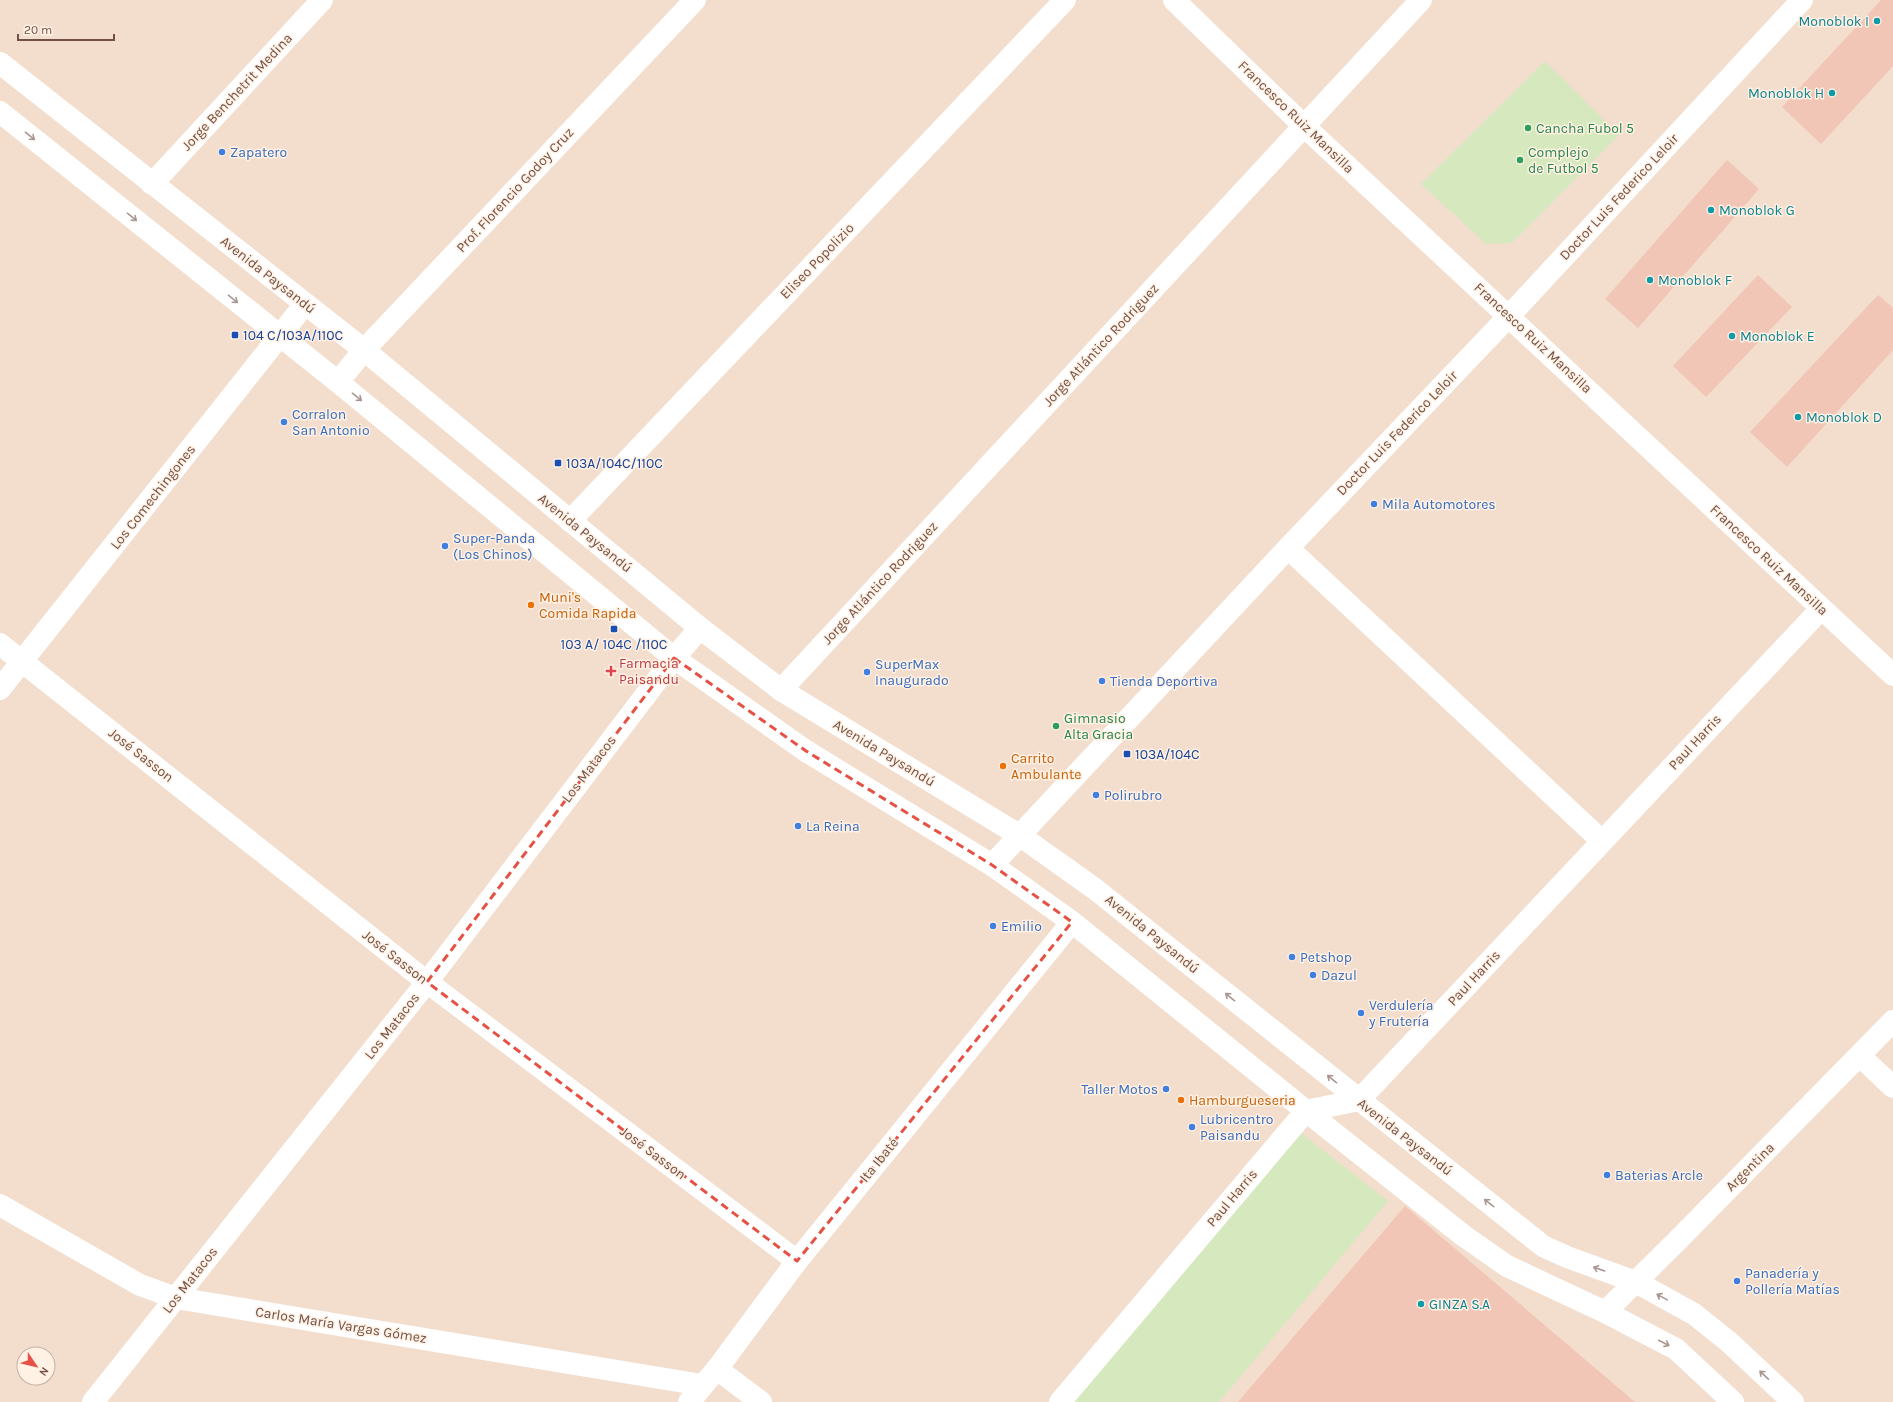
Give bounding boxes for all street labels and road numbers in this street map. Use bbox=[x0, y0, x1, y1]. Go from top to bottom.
street label: Jorge Benchetrit Medina bbox=[178, 30, 296, 154]
street label: Francesco Ruiz Mansilla bbox=[1234, 57, 1358, 177]
street label: Prof. Florencio Godoy Cruz bbox=[453, 124, 577, 256]
street label: Doctor Luis Federico Leloir bbox=[1556, 129, 1683, 264]
street label: Eliseo Popolizio bbox=[776, 219, 858, 303]
street label: Avenida Paysandú bbox=[217, 233, 319, 317]
street label: Francesco Ruiz Mansilla bbox=[1471, 279, 1595, 397]
street label: Jorge Atlántico Rodriguez bbox=[1040, 280, 1162, 410]
street label: Doctor Luis Federico Leloir bbox=[1333, 366, 1462, 499]
street label: Los Comechingones bbox=[107, 441, 199, 553]
street label: Avenida Paysandú bbox=[535, 490, 635, 576]
street label: Francesco Ruiz Mansilla bbox=[1707, 501, 1831, 619]
street label: Jorge Atlántico Rodriguez bbox=[819, 518, 941, 648]
street label: Paul Harris bbox=[1665, 711, 1725, 773]
street label: Avenida Paysandú bbox=[830, 716, 938, 790]
street label: José Sasson bbox=[105, 724, 177, 786]
street label: Los Matacos bbox=[558, 732, 620, 806]
street label: Avenida Paysandú bbox=[1102, 891, 1202, 977]
street label: José Sasson bbox=[359, 926, 431, 988]
street label: Paul Harris bbox=[1444, 947, 1504, 1009]
street label: Los Matacos bbox=[361, 989, 423, 1063]
street label: Avenida Paysandú bbox=[1354, 1095, 1456, 1179]
street label: José Sasson bbox=[617, 1123, 689, 1183]
street label: Ita Ibaté bbox=[856, 1134, 902, 1186]
street label: Argentina bbox=[1722, 1139, 1778, 1195]
street label: Paul Harris bbox=[1203, 1166, 1261, 1230]
street label: Los Matacos bbox=[159, 1243, 221, 1317]
street label: Carlos María Vargas Gómez bbox=[254, 1303, 428, 1347]

